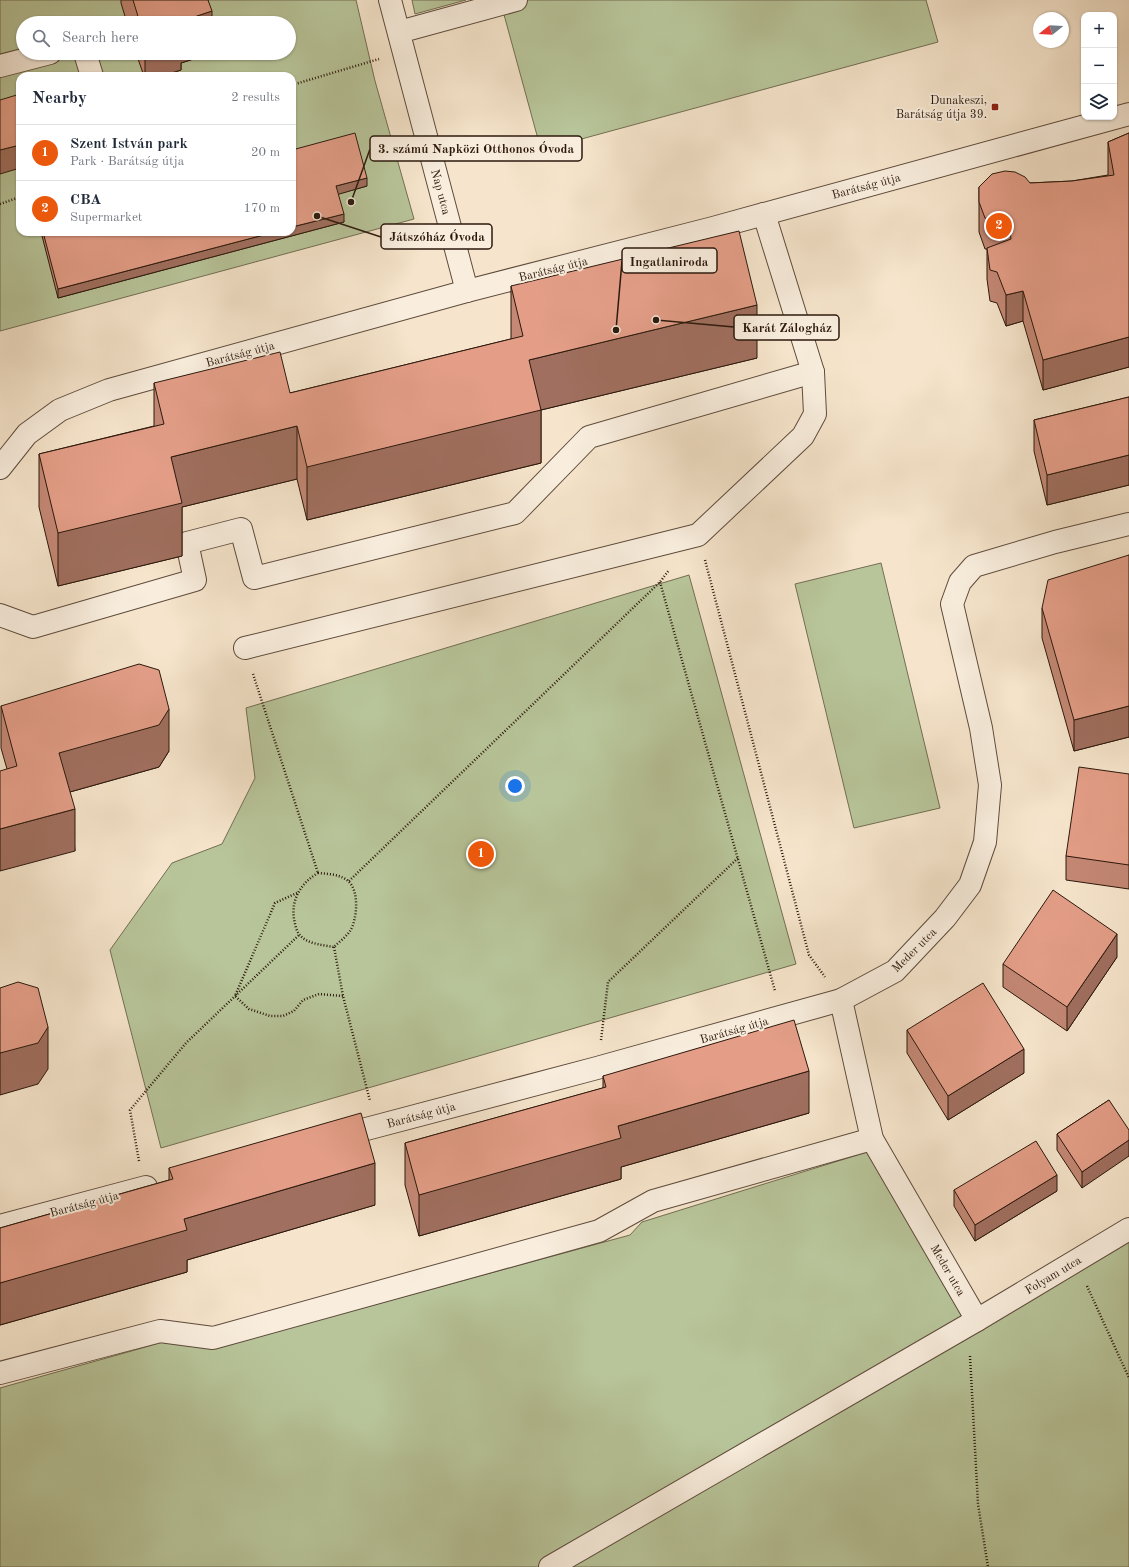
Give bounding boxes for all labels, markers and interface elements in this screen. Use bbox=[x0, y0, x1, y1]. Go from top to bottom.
north arrow bbox=[1033, 12, 1069, 48]
map controls bbox=[1081, 12, 1117, 120]
button: + bbox=[1081, 12, 1117, 48]
search box bbox=[16, 16, 296, 60]
icon: search bbox=[30, 27, 52, 49]
text: Search here bbox=[62, 31, 139, 46]
button: − bbox=[1081, 48, 1117, 84]
button: layers bbox=[1081, 84, 1117, 120]
text: Nearby bbox=[32, 90, 87, 107]
text: 2 results bbox=[231, 91, 280, 104]
place label: Dunakeszi, Barátság útja 39. bbox=[896, 95, 987, 121]
marker: Dunakeszi, Barátság útja 39. bbox=[990, 102, 1000, 112]
callout: 3. számú Napközi Otthonos Óvoda bbox=[370, 136, 582, 161]
text: Szent István park bbox=[70, 137, 188, 152]
text: 3. számú Napközi Otthonos Óvoda bbox=[378, 141, 575, 156]
text: 1 bbox=[41, 146, 49, 159]
text: 20 m bbox=[251, 146, 280, 159]
text: Park · Barátság útja bbox=[70, 155, 184, 168]
street label: Nap utca bbox=[428, 168, 452, 216]
street label: Barátság útja bbox=[831, 172, 902, 202]
text: CBA bbox=[70, 193, 101, 208]
text: 2 bbox=[41, 202, 49, 215]
text: 170 m bbox=[243, 202, 280, 215]
text: Supermarket bbox=[70, 211, 142, 224]
pin: 2 bbox=[986, 211, 1012, 241]
callout: Játszóház Óvoda bbox=[381, 224, 492, 249]
text: Játszóház Óvoda bbox=[389, 229, 485, 244]
callout: Ingatlaniroda bbox=[622, 248, 717, 273]
street label: Barátság útja bbox=[518, 256, 589, 284]
text: Ingatlaniroda bbox=[630, 256, 709, 269]
callout: Karát Zálogház bbox=[734, 315, 839, 340]
text: Karát Zálogház bbox=[742, 322, 832, 335]
street label: Barátság útja bbox=[205, 340, 276, 370]
your location bbox=[505, 776, 525, 796]
pin: 1 bbox=[468, 839, 494, 869]
street label: Meder utca bbox=[890, 926, 939, 975]
street label: Barátság útja bbox=[699, 1015, 770, 1046]
street label: Barátság útja bbox=[386, 1101, 457, 1131]
street label: Barátság útja bbox=[49, 1190, 120, 1220]
street label: Meder utca bbox=[928, 1243, 967, 1298]
street label: Folyam utca bbox=[1023, 1254, 1084, 1297]

